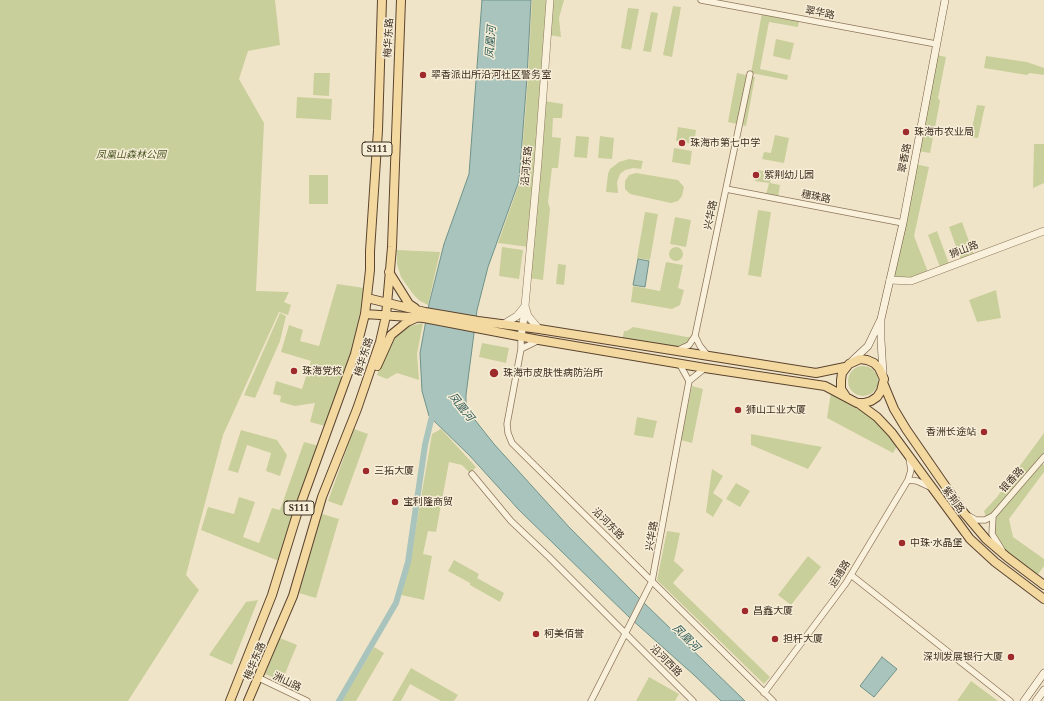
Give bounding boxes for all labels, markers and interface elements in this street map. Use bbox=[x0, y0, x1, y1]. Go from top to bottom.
street label: 翠华路 bbox=[804, 4, 836, 22]
street label: 梅华东路 bbox=[382, 18, 396, 58]
water label: 凤凰河 bbox=[483, 25, 499, 59]
place label: 翠香派出所沿河社区警务室 bbox=[431, 69, 551, 81]
marker: 翠香派出所沿河社区警务室 bbox=[418, 70, 428, 80]
place label: 珠海市农业局 bbox=[914, 126, 974, 138]
marker: 珠海市农业局 bbox=[901, 127, 911, 137]
place label: 珠海市第七中学 bbox=[690, 137, 760, 149]
marker: 珠海市第七中学 bbox=[677, 138, 687, 148]
road number: S111 bbox=[362, 142, 392, 156]
street label: 翠香路 bbox=[896, 142, 914, 174]
street label: 沿河东路 bbox=[519, 146, 535, 186]
park label: 凤凰山森林公园 bbox=[96, 149, 166, 161]
place label: 紫荆幼儿园 bbox=[764, 169, 814, 181]
marker: 紫荆幼儿园 bbox=[751, 170, 761, 180]
street label: 穗珠路 bbox=[800, 188, 832, 206]
street label: 兴华路 bbox=[702, 199, 720, 231]
street label: 狮山路 bbox=[948, 239, 980, 261]
street label: 梅华东路 bbox=[352, 336, 376, 378]
place label: 珠海党校 bbox=[302, 365, 342, 377]
marker: 珠海党校 bbox=[289, 366, 299, 376]
marker: 珠海市皮肤性病防治所 bbox=[488, 367, 500, 379]
place label: 珠海市皮肤性病防治所 bbox=[503, 367, 603, 379]
water label: 凤凰河 bbox=[445, 390, 477, 424]
place label: 狮山工业大厦 bbox=[746, 404, 806, 416]
marker: 狮山工业大厦 bbox=[733, 405, 743, 415]
place label: 香洲长途站 bbox=[926, 426, 976, 438]
marker: 香洲长途站 bbox=[979, 427, 989, 437]
place label: 三拓大厦 bbox=[374, 465, 414, 477]
street label: 银香路 bbox=[998, 465, 1026, 495]
marker: 三拓大厦 bbox=[361, 466, 371, 476]
street label: 紫荆路 bbox=[939, 484, 967, 516]
place label: 宝利隆商贸 bbox=[403, 496, 453, 508]
marker: 宝利隆商贸 bbox=[390, 497, 400, 507]
road number: S111 bbox=[284, 501, 314, 515]
street label: 沿河东路 bbox=[590, 506, 626, 542]
street label: 兴华路 bbox=[643, 520, 661, 552]
place label: 中珠·水晶堡 bbox=[910, 537, 962, 549]
marker: 中珠·水晶堡 bbox=[897, 538, 907, 548]
street label: 运通路 bbox=[827, 558, 853, 590]
place label: 昌鑫大厦 bbox=[753, 605, 793, 617]
marker: 昌鑫大厦 bbox=[740, 606, 750, 616]
water label: 凤凰河 bbox=[670, 622, 702, 654]
place label: 柯美佰誉 bbox=[544, 628, 584, 640]
marker: 柯美佰誉 bbox=[531, 629, 541, 639]
place label: 担杆大厦 bbox=[783, 633, 823, 645]
marker: 担杆大厦 bbox=[770, 634, 780, 644]
street label: 梅华东路 bbox=[242, 640, 268, 682]
street label: 沿河西路 bbox=[648, 643, 684, 679]
place label: 深圳发展银行大厦 bbox=[923, 651, 1003, 663]
marker: 深圳发展银行大厦 bbox=[1006, 652, 1016, 662]
street label: 洲山路 bbox=[271, 670, 303, 694]

